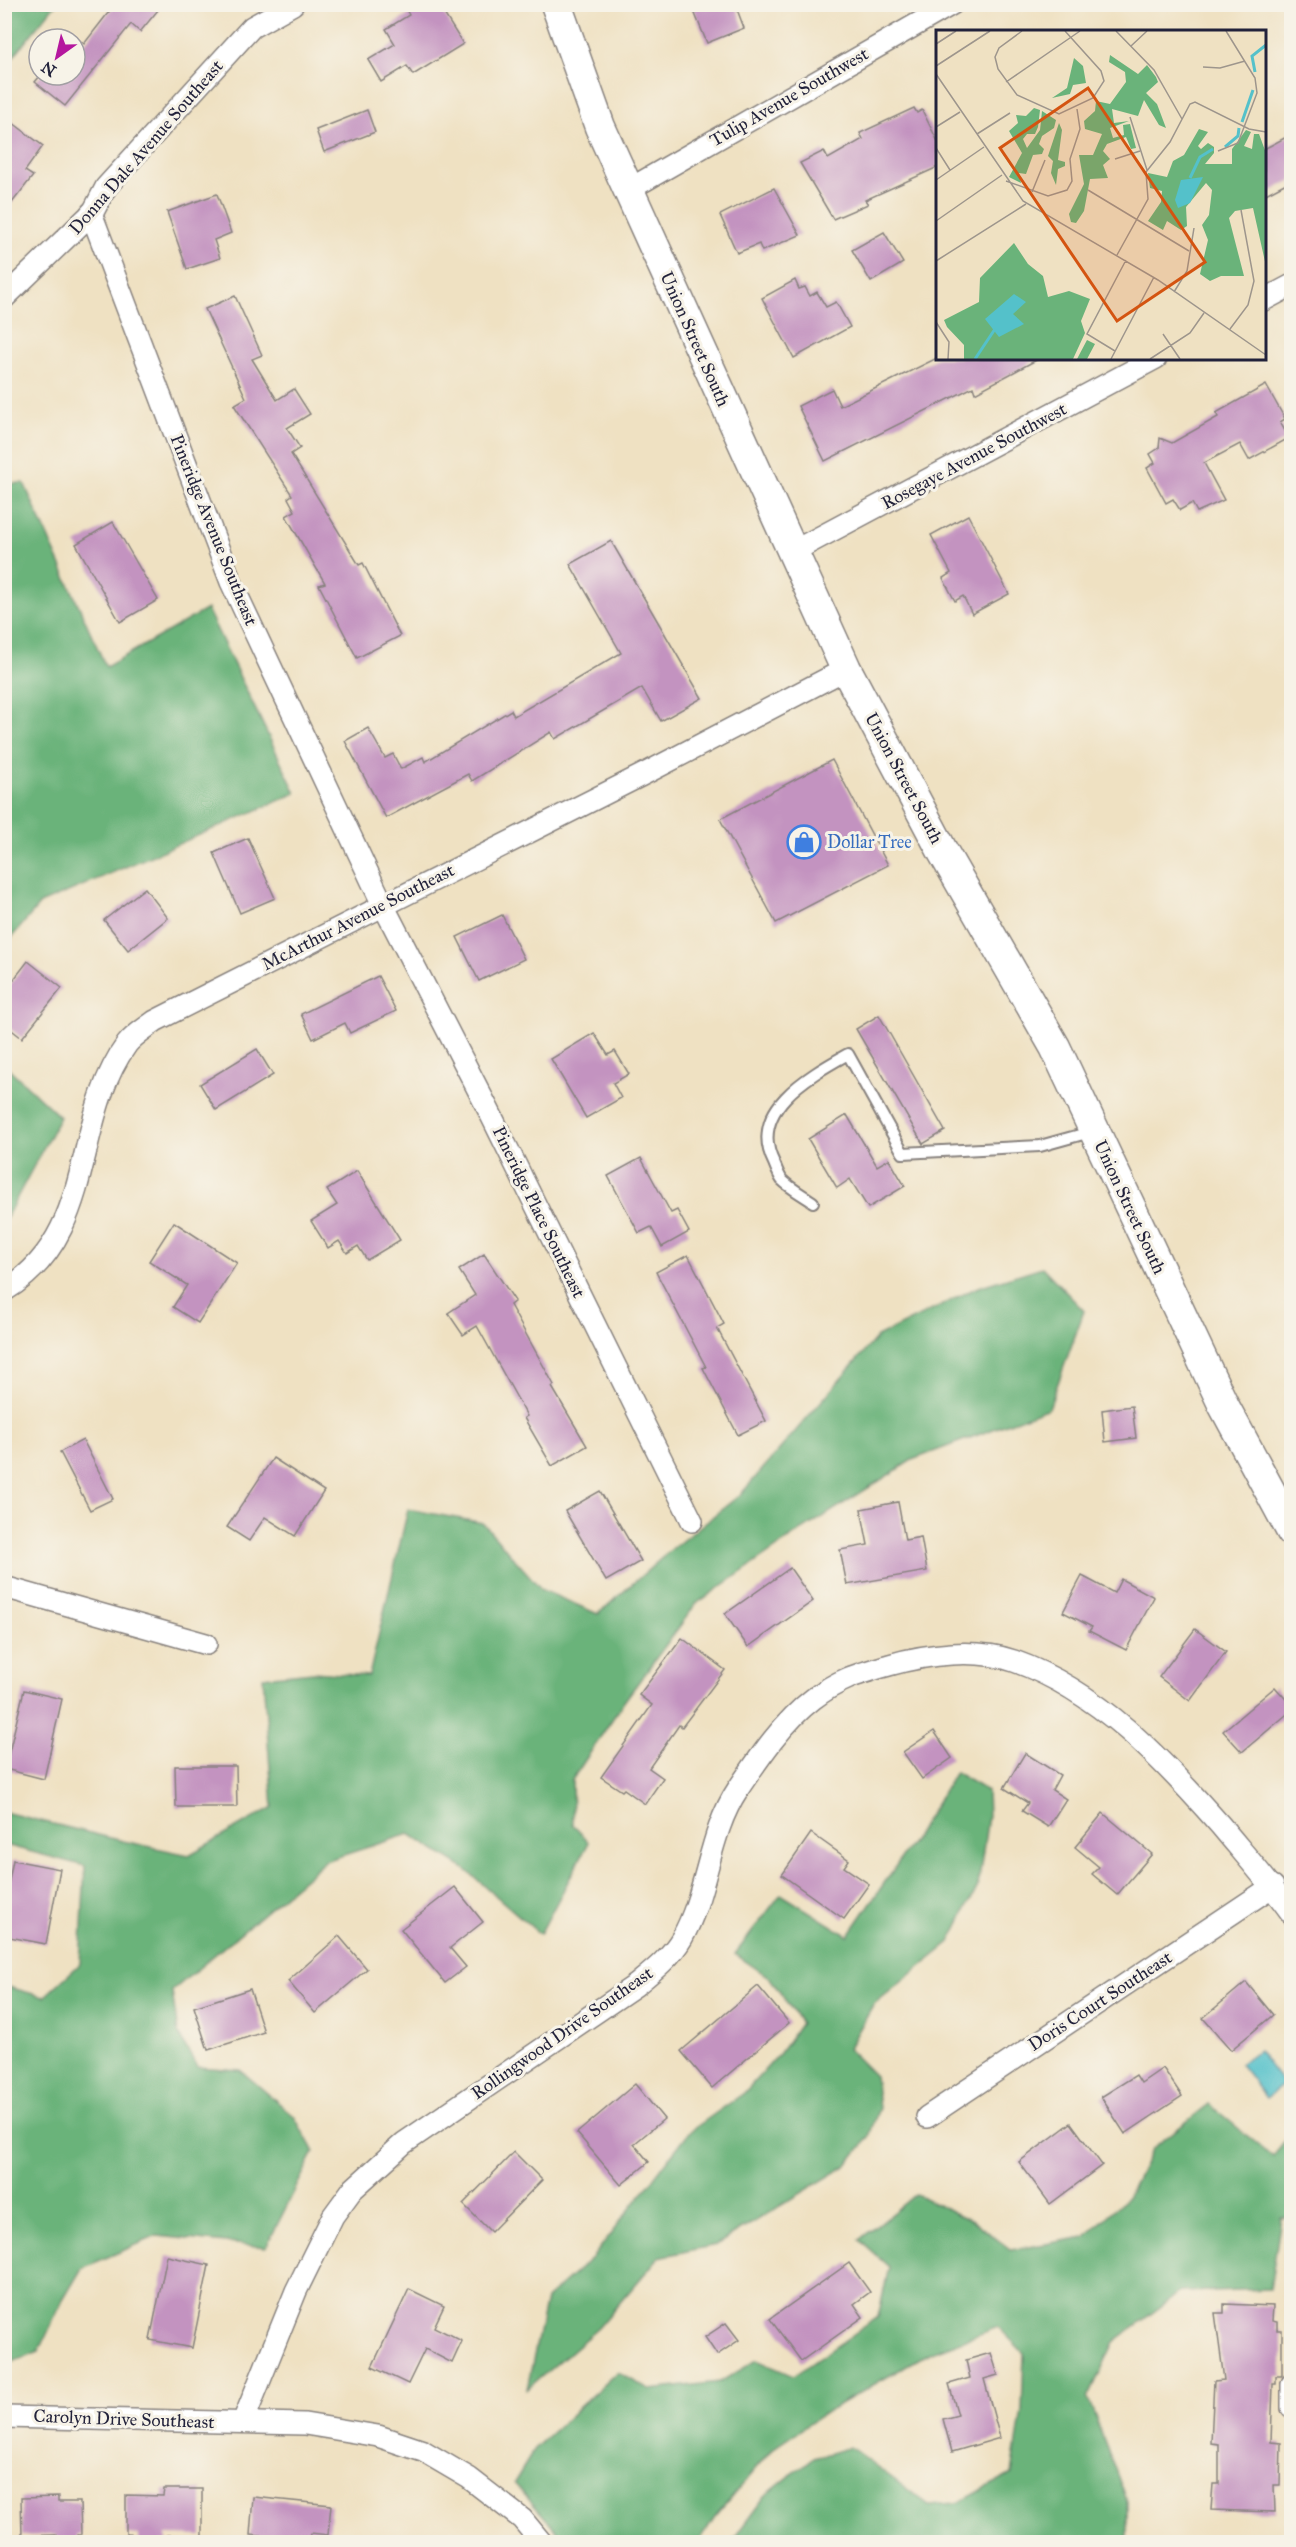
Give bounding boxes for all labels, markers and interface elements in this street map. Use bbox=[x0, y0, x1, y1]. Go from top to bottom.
north arrow bbox=[27, 27, 87, 87]
inset map bbox=[936, 30, 1266, 360]
street label: Tulip Avenue Southwest bbox=[706, 42, 873, 151]
street label: Donna Dale Avenue Southeast bbox=[64, 55, 228, 239]
text: N bbox=[38, 57, 60, 81]
street label: Union Street South bbox=[655, 268, 735, 410]
street label: Rosegaye Avenue Southwest bbox=[878, 398, 1071, 515]
street label: Pineridge Avenue Southeast bbox=[165, 431, 263, 630]
street label: Union Street South bbox=[860, 709, 948, 847]
shop icon: Dollar Tree bbox=[786, 824, 822, 860]
place label: Dollar Tree bbox=[827, 831, 912, 853]
street label: McArthur Avenue Southeast bbox=[258, 859, 458, 975]
street label: Pineridge Place Southeast bbox=[487, 1123, 590, 1302]
street label: Union Street South bbox=[1089, 1136, 1171, 1278]
street label: Doris Court Southeast bbox=[1024, 1946, 1177, 2056]
street label: Rollingwood Drive Southeast bbox=[467, 1961, 658, 2105]
street label: Carolyn Drive Southeast bbox=[33, 2405, 216, 2433]

